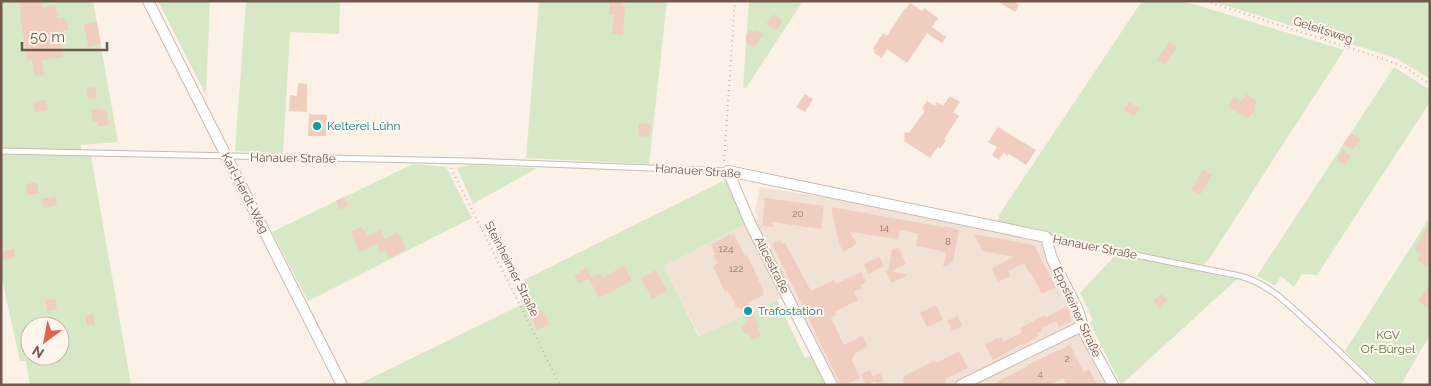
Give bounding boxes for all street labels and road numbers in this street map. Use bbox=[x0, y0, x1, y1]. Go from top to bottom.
street label: Geleitsweg bbox=[1291, 14, 1355, 46]
street label: Karl-Herdt-Weg bbox=[219, 150, 271, 236]
street label: Hanauer Straße bbox=[250, 150, 336, 166]
street label: Hanauer Straße bbox=[655, 161, 741, 181]
street label: Steinheimer Straße bbox=[482, 219, 542, 319]
street label: Hanauer Straße bbox=[1052, 232, 1138, 262]
street label: Alicestraße bbox=[752, 234, 792, 296]
street label: Eppsteiner Straße bbox=[1050, 265, 1104, 359]

